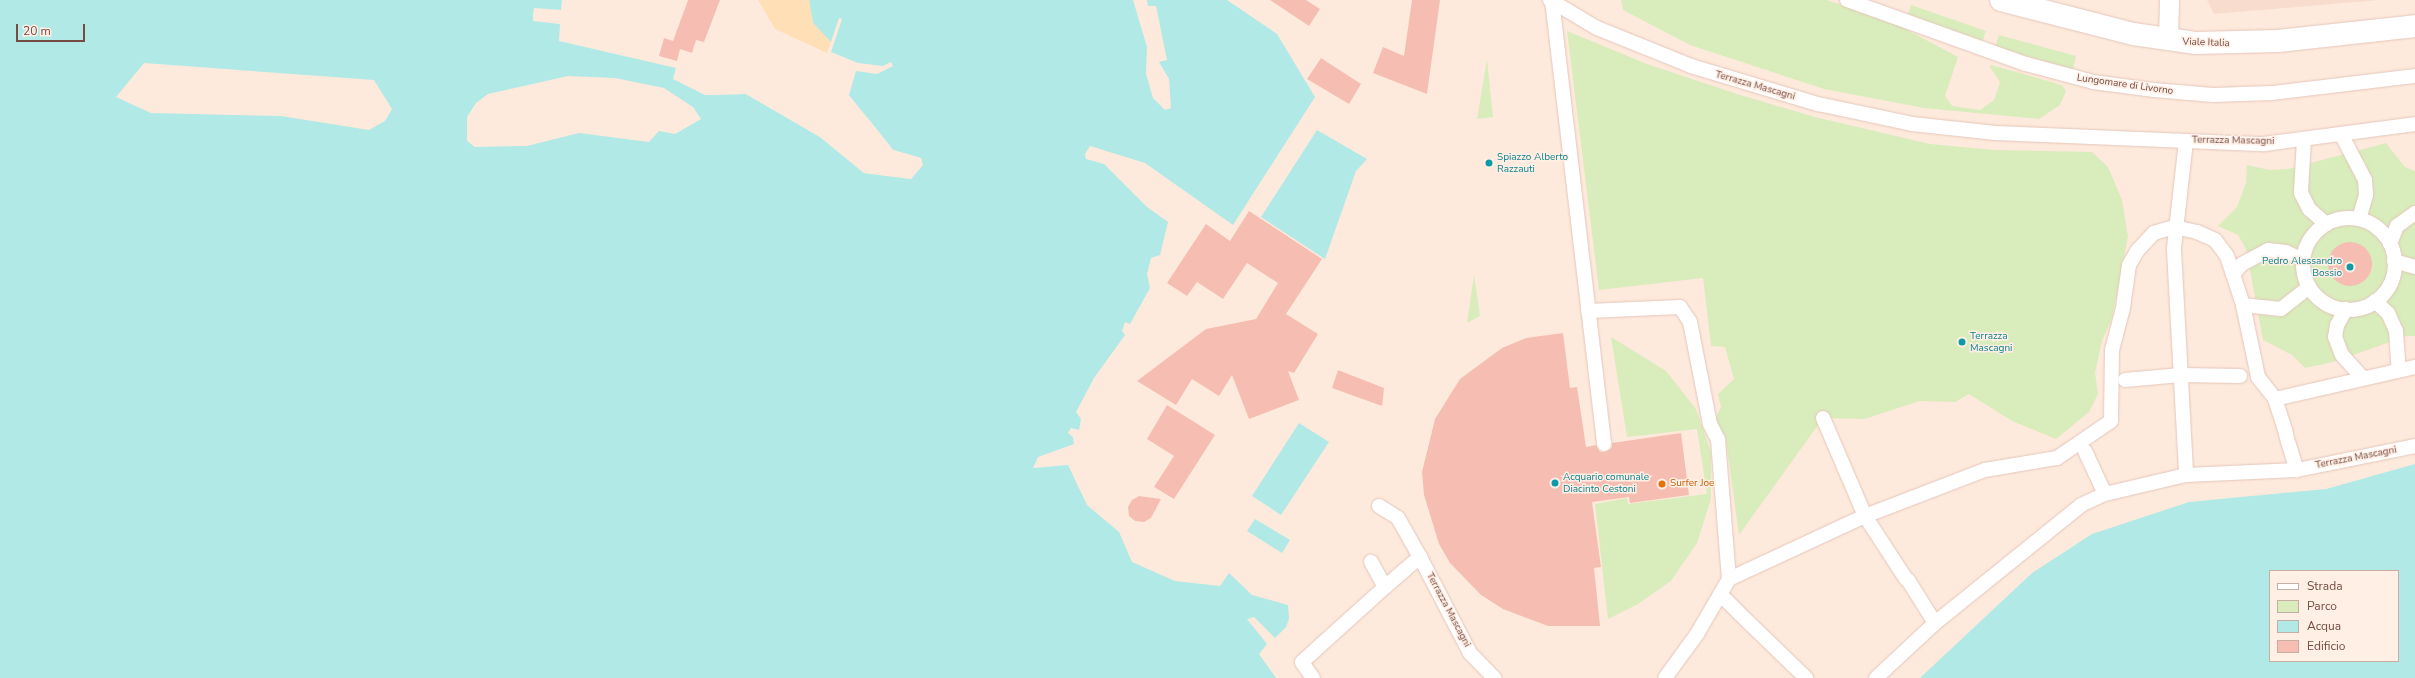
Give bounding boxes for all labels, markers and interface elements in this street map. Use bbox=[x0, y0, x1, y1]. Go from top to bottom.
scale bar bbox=[18, 16, 87, 42]
text: 20 m bbox=[23, 23, 51, 39]
street label: Viale Italia bbox=[2182, 36, 2230, 50]
street label: Terrazza Mascagni bbox=[1714, 69, 1796, 103]
street label: Lungomare di Livorno bbox=[2076, 72, 2174, 98]
street label: Terrazza Mascagni bbox=[2192, 134, 2274, 148]
place label: Spiazzo Alberto Razzauti bbox=[1497, 151, 1568, 174]
marker: Spiazzo Alberto Razzauti bbox=[1484, 158, 1494, 168]
place label: Pedro Alessandro Bossio bbox=[2262, 255, 2342, 278]
marker: Pedro Alessandro Bossio bbox=[2345, 262, 2355, 272]
place label: Terrazza Mascagni bbox=[1970, 330, 2012, 354]
marker: Terrazza Mascagni bbox=[1957, 337, 1967, 347]
street label: Terrazza Mascagni bbox=[2314, 444, 2398, 472]
place label: Acquario comunale Diacinto Cestoni bbox=[1563, 471, 1649, 494]
marker: Acquario comunale Diacinto Cestoni bbox=[1550, 478, 1560, 488]
place label: Surfer Joe bbox=[1670, 478, 1714, 490]
marker: Surfer Joe bbox=[1657, 479, 1667, 489]
legend bbox=[2269, 570, 2399, 662]
street label: Terrazza Mascagni bbox=[1423, 571, 1473, 649]
text: Strada bbox=[2307, 578, 2343, 594]
text: Parco bbox=[2307, 598, 2337, 614]
text: Acqua bbox=[2307, 618, 2341, 634]
text: Edificio bbox=[2307, 638, 2345, 654]

